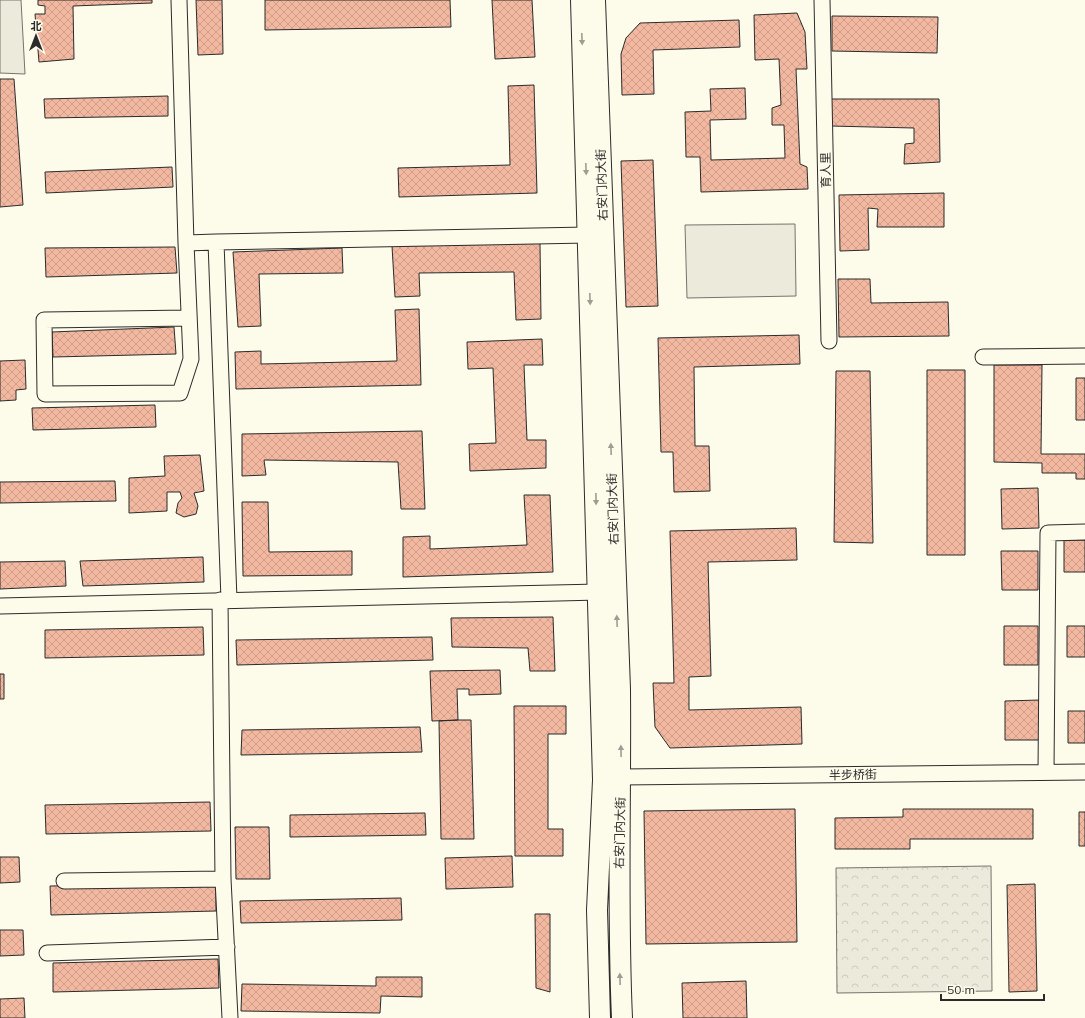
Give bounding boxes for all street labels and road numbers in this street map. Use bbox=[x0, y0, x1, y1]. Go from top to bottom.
street label: 右安门内大街 bbox=[593, 149, 610, 221]
street label: 育人里 bbox=[818, 152, 833, 188]
street label: 右安门内大街 bbox=[604, 473, 621, 545]
street label: 半步桥街 bbox=[829, 767, 877, 782]
street label: 右安门内大街 bbox=[611, 797, 628, 869]

